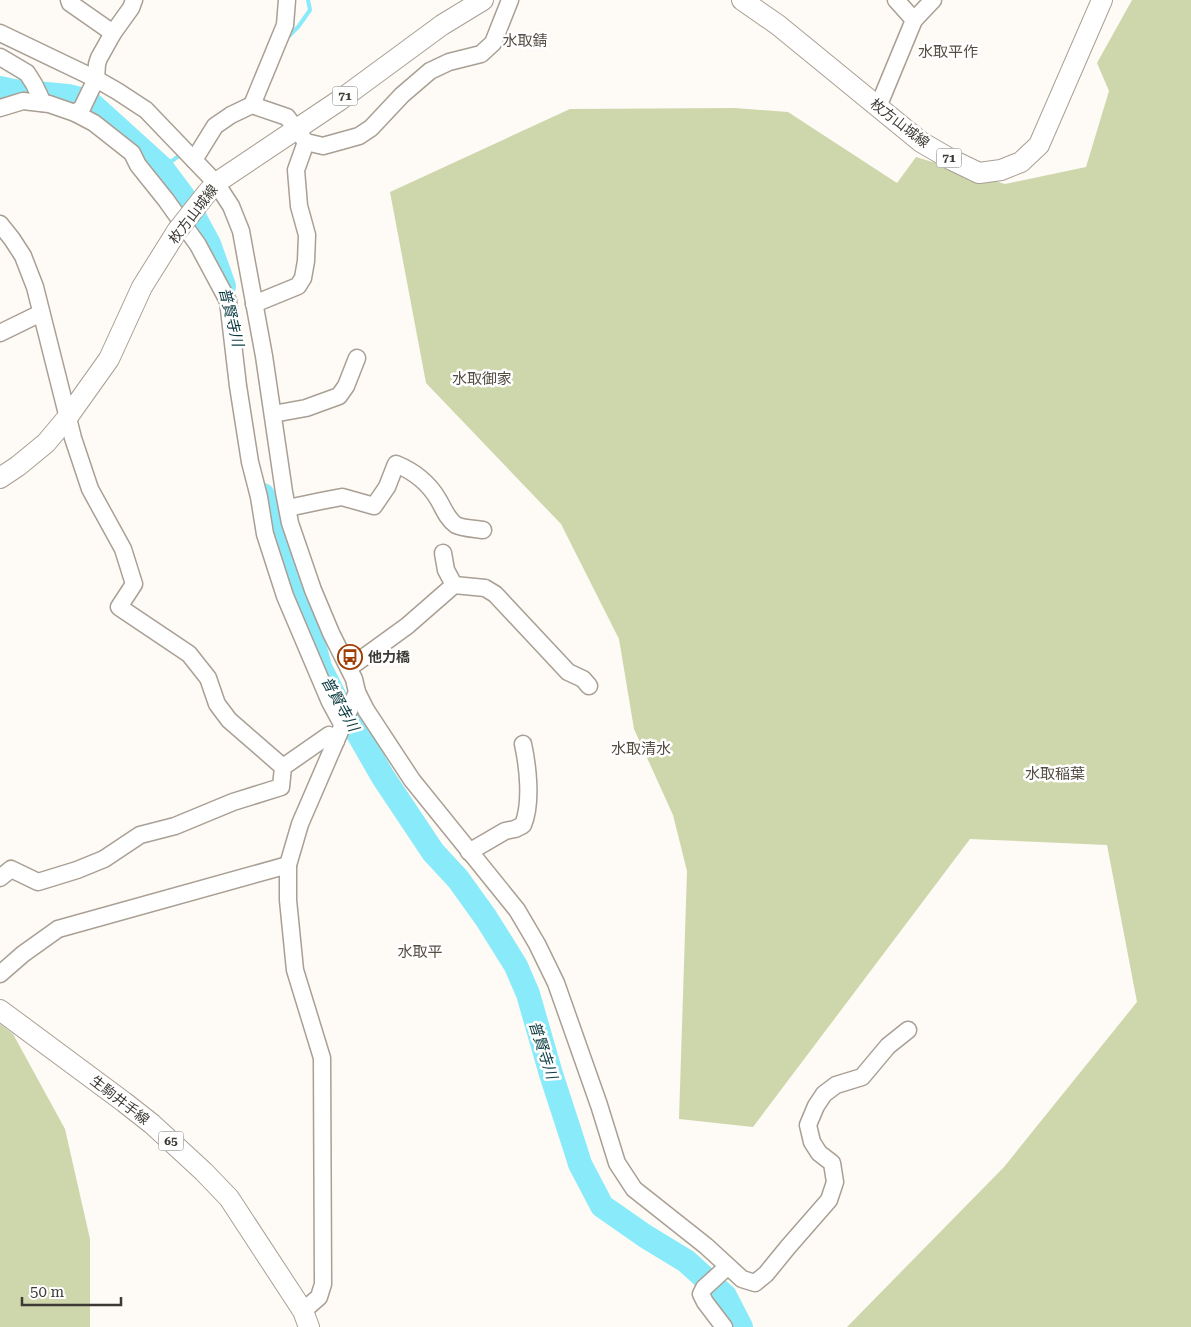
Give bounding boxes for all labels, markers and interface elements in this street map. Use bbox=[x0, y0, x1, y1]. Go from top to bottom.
district label: 水取錆 bbox=[502, 32, 548, 50]
district label: 水取平作 bbox=[918, 43, 978, 61]
road number: 71 bbox=[332, 86, 358, 105]
street label: 枚方山城線 bbox=[867, 95, 933, 151]
road number: 71 bbox=[936, 148, 962, 168]
street label: 枚方山城線 bbox=[165, 181, 221, 247]
water label: 普賢寺川 bbox=[215, 286, 247, 350]
district label: 水取御家 bbox=[452, 370, 512, 388]
bus stop icon: 他力橋 bbox=[337, 644, 363, 670]
place label: 他力橋 bbox=[368, 649, 410, 665]
water label: 普賢寺川 bbox=[318, 673, 363, 736]
district label: 水取清水 bbox=[611, 740, 671, 758]
district label: 水取稲葉 bbox=[1025, 765, 1085, 783]
district label: 水取平 bbox=[397, 943, 443, 961]
water label: 普賢寺川 bbox=[525, 1019, 561, 1083]
street label: 生駒井手線 bbox=[87, 1072, 153, 1128]
road number: 65 bbox=[158, 1132, 184, 1150]
scale bar bbox=[22, 1274, 121, 1306]
text: 50 m bbox=[30, 1283, 65, 1301]

